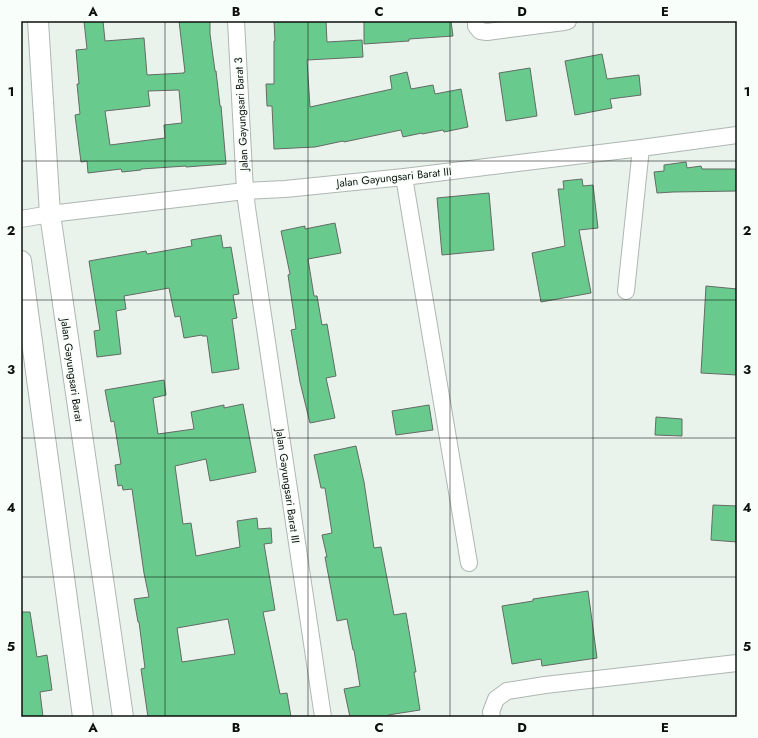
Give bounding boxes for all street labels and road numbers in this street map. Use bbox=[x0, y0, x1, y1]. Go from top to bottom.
street label: Jalan Gayungsari Barat 3 bbox=[230, 57, 252, 173]
street label: Jalan Gayungsari Barat III bbox=[334, 163, 452, 191]
street label: Jalan Gayungsari Barat bbox=[57, 315, 87, 423]
street label: Jalan Gayungsari Barat III bbox=[272, 426, 304, 544]

